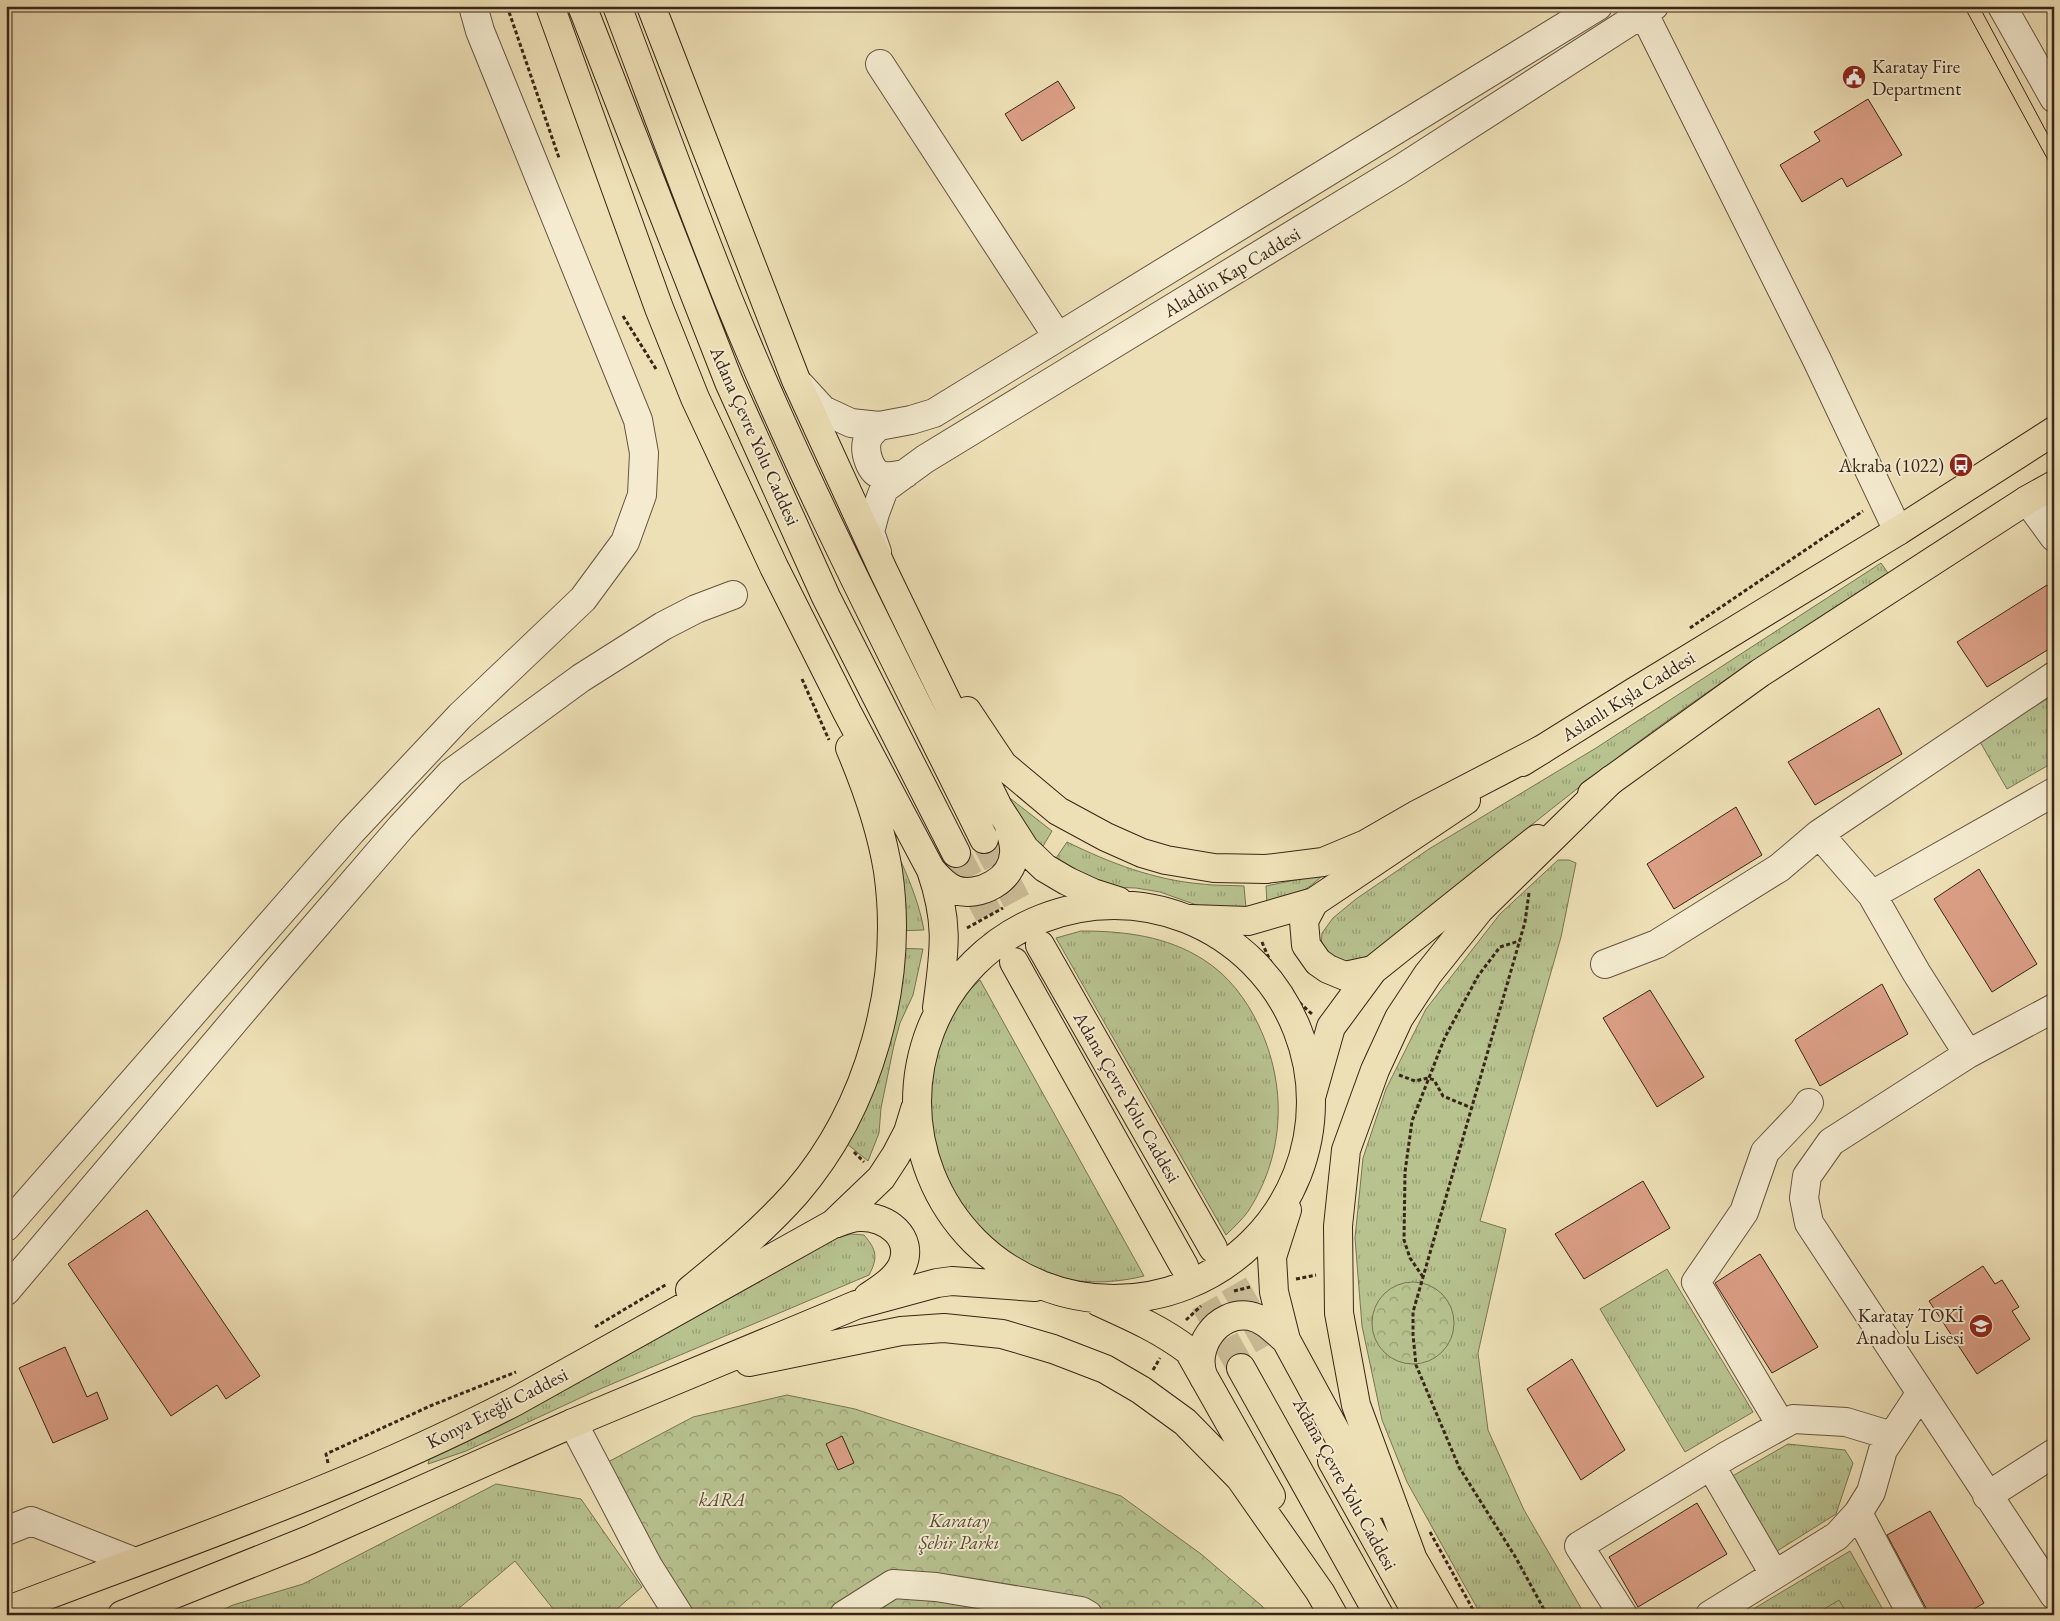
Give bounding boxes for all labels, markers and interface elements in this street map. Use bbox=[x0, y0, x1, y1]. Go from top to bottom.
place label: Karatay Fire Department bbox=[1872, 54, 1961, 101]
public building icon: Karatay Fire Department bbox=[1841, 64, 1867, 90]
street label: Aladdin Kap Caddesi bbox=[1158, 221, 1305, 323]
street label: Adana Çevre Yolu Caddesi bbox=[704, 342, 806, 530]
bus stop icon: Akraba (1022) bbox=[1948, 452, 1974, 478]
place label: Akraba (1022) bbox=[1838, 453, 1944, 478]
street label: Aslanlı Kışla Caddesi bbox=[1556, 645, 1700, 748]
street label: Adana Çevre Yolu Caddesi bbox=[1067, 1006, 1186, 1187]
place label: Karatay TOKİ Anadolu Lisesi bbox=[1855, 1303, 1965, 1350]
school or university icon: Karatay TOKİ Anadolu Lisesi bbox=[1968, 1313, 1994, 1339]
street label: Konya Ereğli Caddesi bbox=[422, 1361, 572, 1454]
street label: Adana Çevre Yolu Caddesi bbox=[1287, 1392, 1403, 1575]
park label: kARA bbox=[699, 1487, 745, 1512]
park label: Karatay Şehir Parkı bbox=[918, 1508, 999, 1555]

